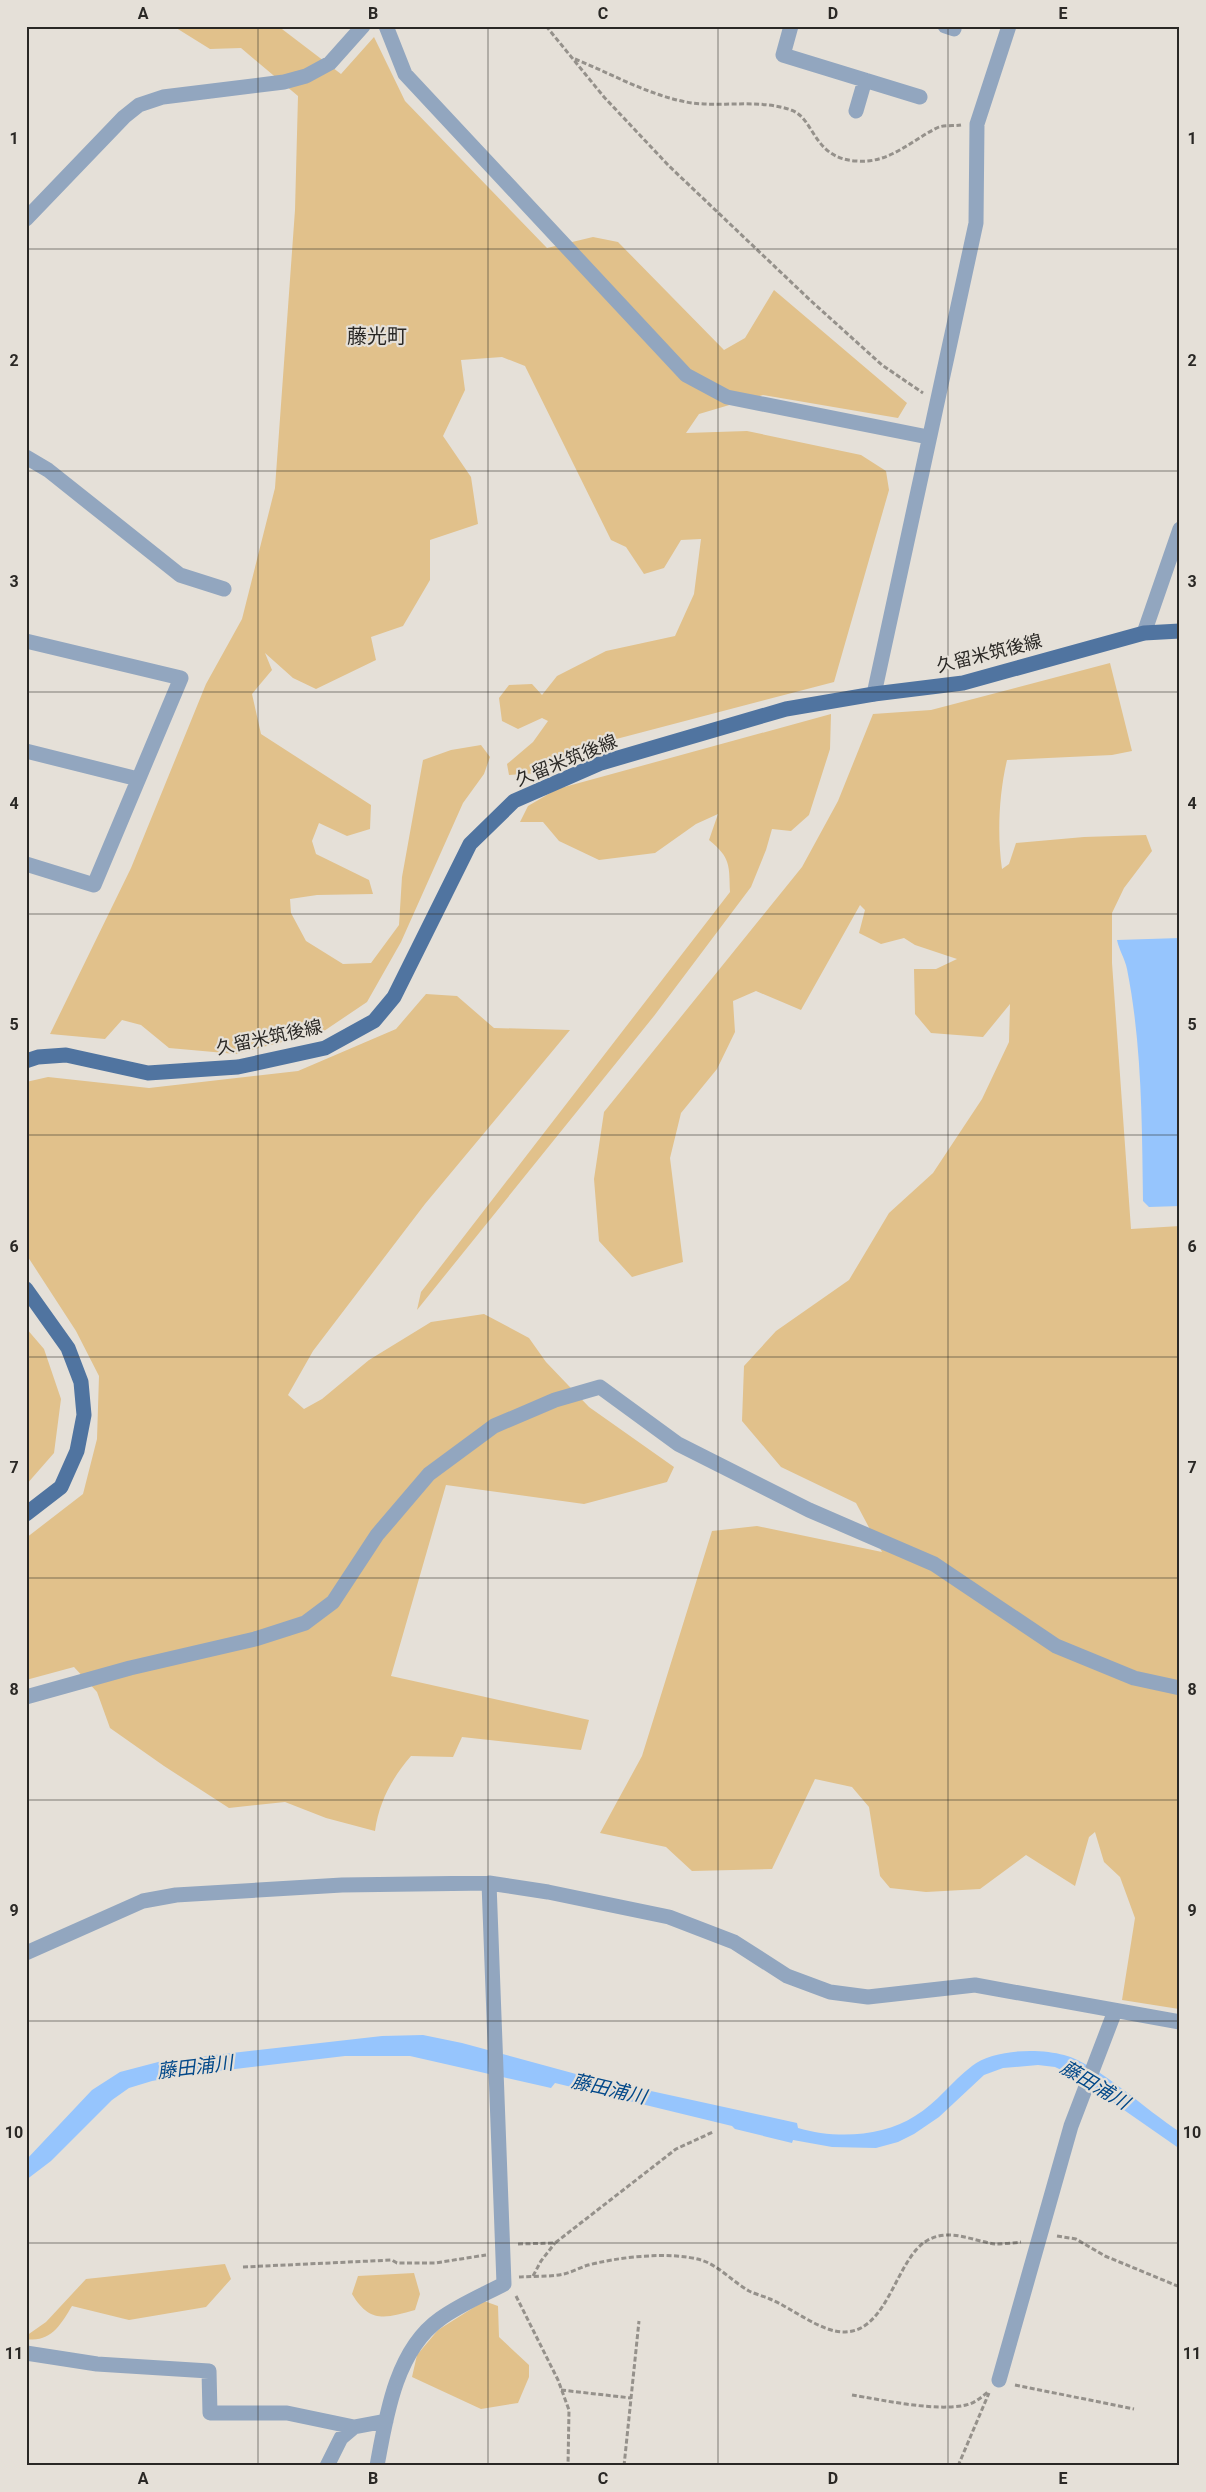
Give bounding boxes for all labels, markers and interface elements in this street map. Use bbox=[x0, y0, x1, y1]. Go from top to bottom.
text: A bbox=[138, 4, 149, 23]
text: B bbox=[368, 4, 378, 23]
text: C bbox=[598, 4, 608, 23]
text: D bbox=[828, 4, 838, 23]
text: E bbox=[1059, 4, 1068, 23]
text: 1 bbox=[9, 129, 19, 148]
text: 1 bbox=[1187, 129, 1197, 148]
district label: 藤光町 bbox=[347, 324, 407, 348]
text: 2 bbox=[9, 351, 19, 370]
text: 2 bbox=[1187, 351, 1197, 370]
text: 3 bbox=[9, 572, 19, 591]
text: 3 bbox=[1187, 572, 1197, 591]
street label: 久留米筑後線 bbox=[934, 630, 1044, 676]
street label: 久留米筑後線 bbox=[512, 730, 620, 790]
text: 4 bbox=[9, 794, 19, 813]
text: 4 bbox=[1187, 794, 1197, 813]
text: 5 bbox=[9, 1015, 19, 1034]
text: 5 bbox=[1187, 1015, 1197, 1034]
street label: 久留米筑後線 bbox=[214, 1016, 324, 1058]
text: 6 bbox=[9, 1237, 19, 1256]
text: 6 bbox=[1187, 1237, 1197, 1256]
text: 7 bbox=[9, 1458, 19, 1477]
text: 7 bbox=[1187, 1458, 1197, 1477]
text: 8 bbox=[9, 1680, 19, 1699]
text: 8 bbox=[1187, 1680, 1197, 1699]
text: 9 bbox=[9, 1901, 19, 1920]
text: 9 bbox=[1187, 1901, 1197, 1920]
water label: 藤田浦川 bbox=[156, 2051, 236, 2083]
water label: 藤田浦川 bbox=[1056, 2056, 1135, 2115]
water label: 藤田浦川 bbox=[569, 2069, 651, 2109]
text: 10 bbox=[5, 2123, 23, 2142]
text: 10 bbox=[1183, 2123, 1201, 2142]
text: 11 bbox=[5, 2344, 23, 2363]
text: 11 bbox=[1183, 2344, 1201, 2363]
text: A bbox=[138, 2469, 149, 2488]
text: B bbox=[368, 2469, 378, 2488]
text: C bbox=[598, 2469, 608, 2488]
text: D bbox=[828, 2469, 838, 2488]
text: E bbox=[1059, 2469, 1068, 2488]

